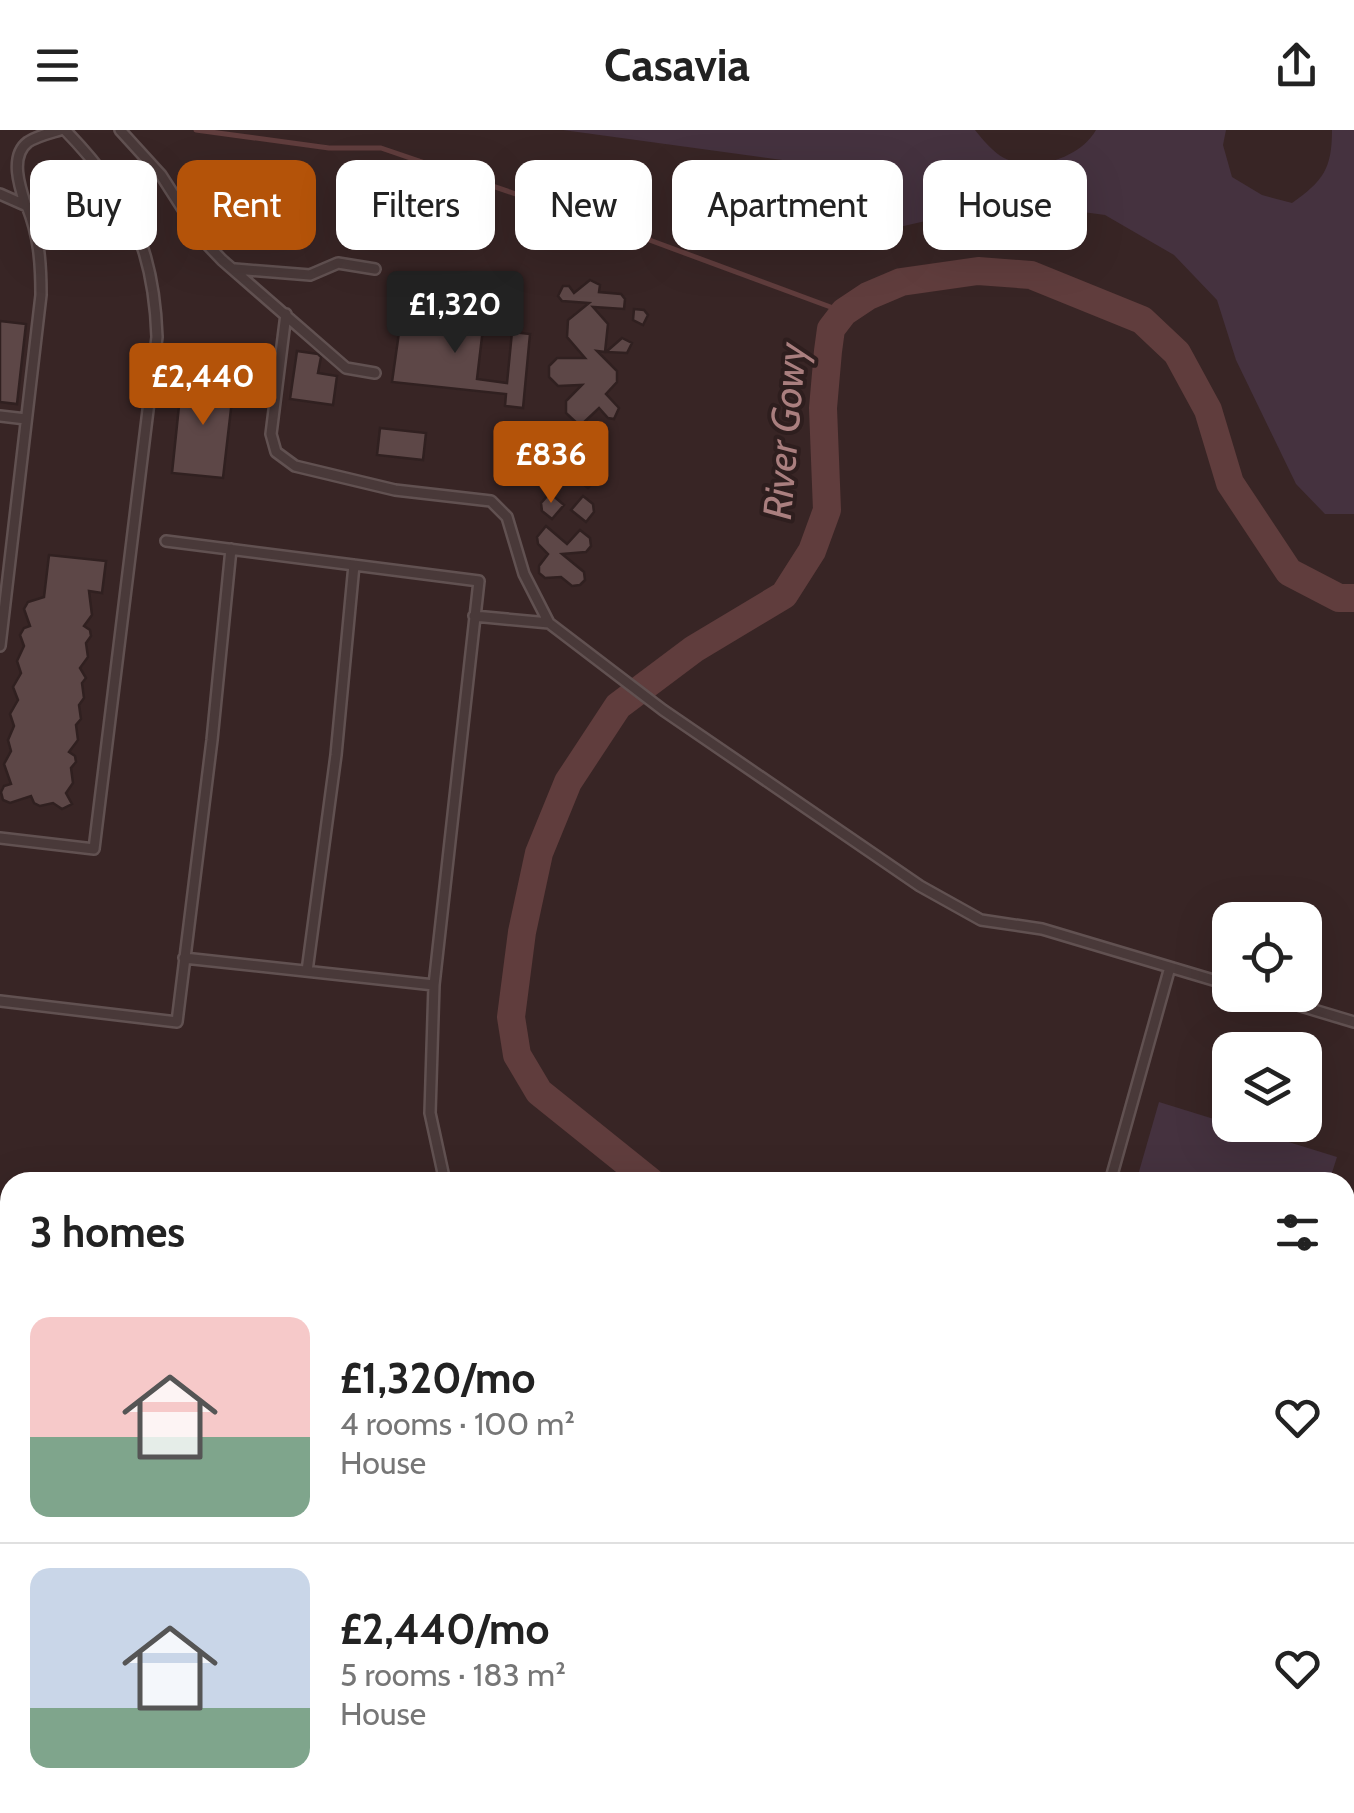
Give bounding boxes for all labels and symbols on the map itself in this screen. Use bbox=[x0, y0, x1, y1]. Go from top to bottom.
pin: £1,320 bbox=[374, 271, 536, 356]
water label: River Gowy bbox=[752, 339, 816, 521]
pin: £2,440 bbox=[122, 343, 284, 428]
pin: £836 bbox=[492, 421, 610, 506]

